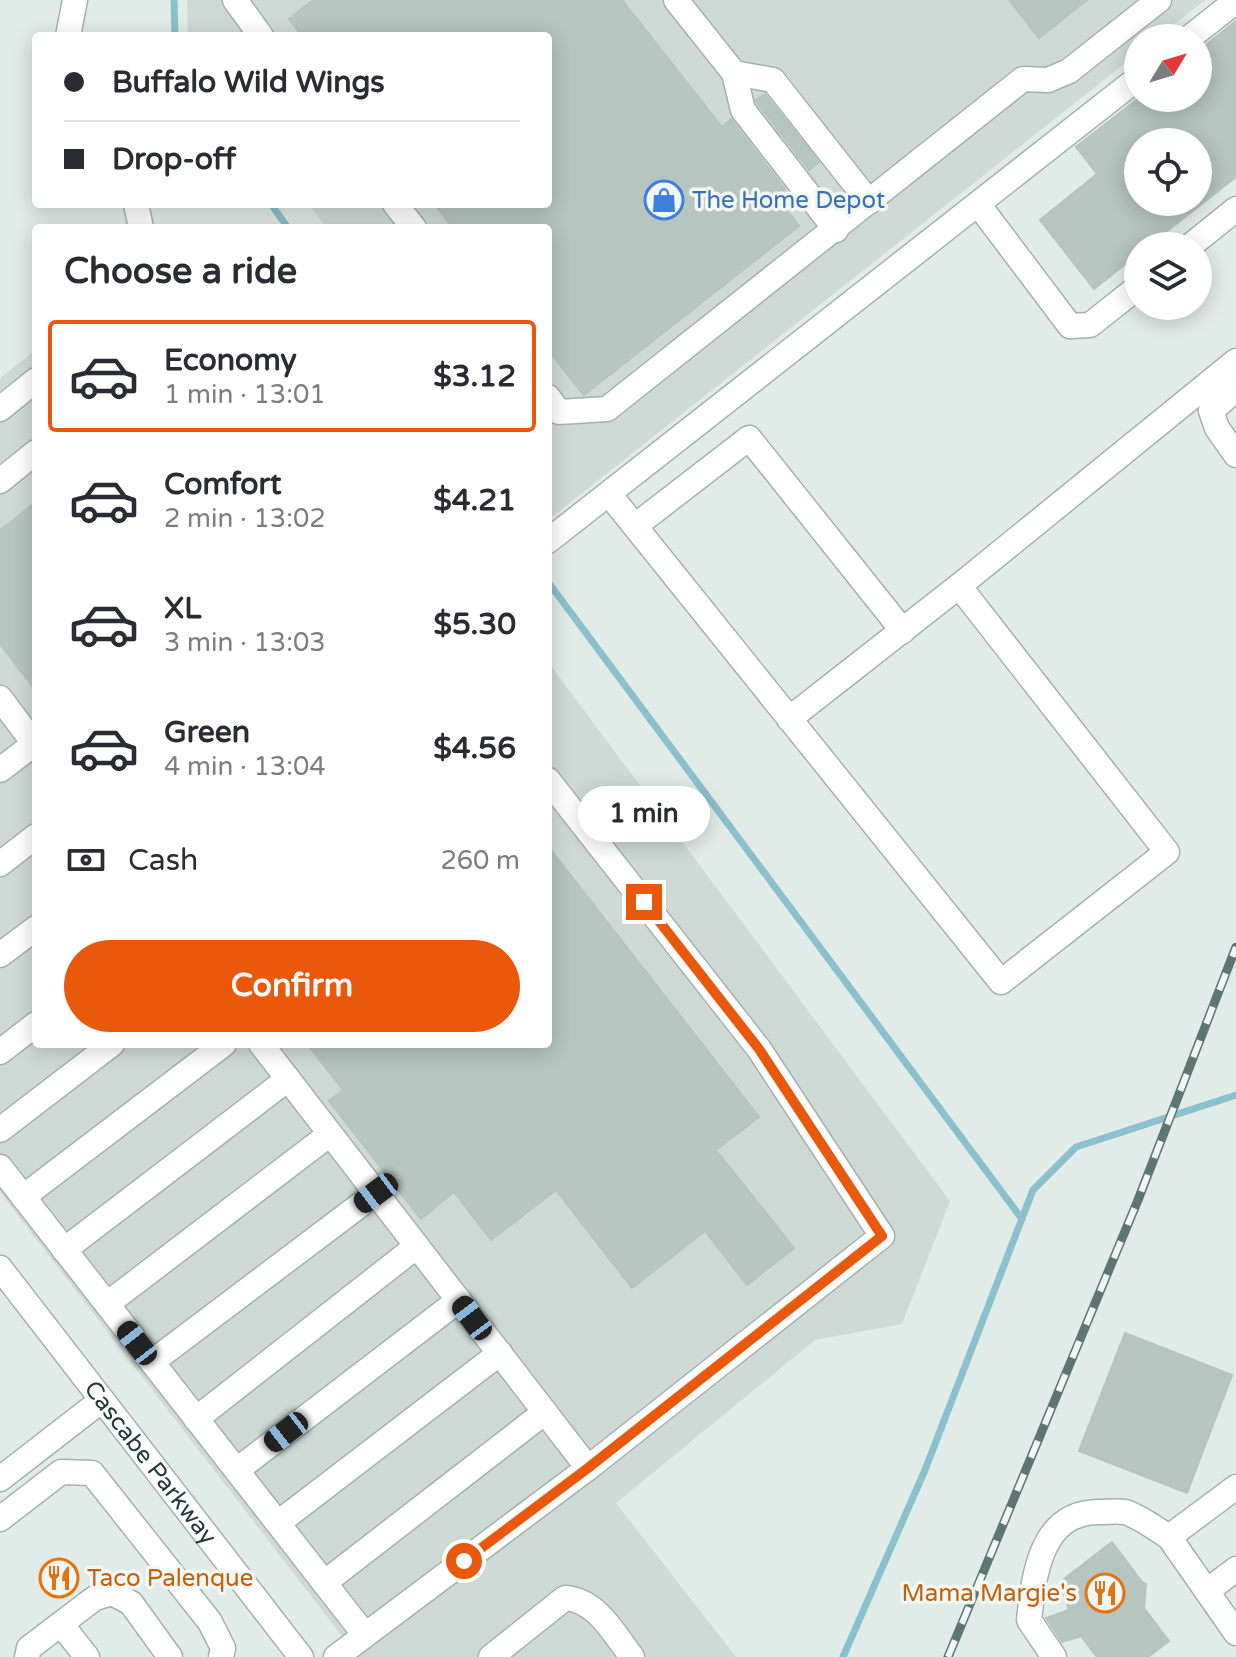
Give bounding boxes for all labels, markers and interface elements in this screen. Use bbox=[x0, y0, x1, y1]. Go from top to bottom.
north arrow bbox=[1124, 24, 1212, 112]
map controls bbox=[1124, 24, 1212, 320]
text: Buffalo Wild Wings bbox=[112, 64, 385, 101]
button: locate bbox=[1124, 128, 1212, 216]
text: Drop-off bbox=[112, 141, 236, 178]
shop icon: The Home Depot bbox=[643, 179, 685, 221]
place label: The Home Depot bbox=[692, 186, 885, 215]
button: layers bbox=[1124, 232, 1212, 320]
text: Choose a ride bbox=[64, 250, 297, 293]
icon: car bbox=[68, 340, 140, 412]
text: Economy bbox=[164, 342, 297, 379]
text: $3.12 bbox=[433, 358, 516, 395]
text: 1 min · 13:01 bbox=[164, 379, 326, 410]
icon: car bbox=[68, 464, 140, 536]
text: Comfort bbox=[164, 466, 282, 503]
text: $4.21 bbox=[433, 482, 516, 519]
text: 2 min · 13:02 bbox=[164, 503, 326, 534]
icon: car bbox=[68, 588, 140, 660]
text: XL bbox=[164, 590, 201, 627]
text: $5.30 bbox=[434, 606, 516, 643]
text: 3 min · 13:03 bbox=[164, 627, 326, 658]
icon: car bbox=[68, 712, 140, 784]
text: Green bbox=[164, 714, 250, 751]
text: $4.56 bbox=[433, 730, 516, 767]
text: 4 min · 13:04 bbox=[164, 751, 326, 782]
callout: 1 min bbox=[578, 786, 710, 842]
text: 1 min bbox=[609, 798, 679, 829]
icon: cash bbox=[64, 838, 108, 882]
text: Cash bbox=[128, 842, 198, 879]
text: 260 m bbox=[440, 845, 520, 876]
route end bbox=[626, 884, 662, 920]
button: Confirm bbox=[64, 940, 520, 1032]
car bbox=[350, 1169, 402, 1217]
car bbox=[448, 1292, 496, 1344]
car bbox=[113, 1317, 161, 1369]
street label: Cascabe Parkway bbox=[78, 1375, 223, 1551]
car bbox=[260, 1408, 312, 1456]
route start bbox=[446, 1543, 482, 1579]
restaurant icon: Taco Palenque bbox=[38, 1557, 80, 1599]
place label: Taco Palenque bbox=[87, 1564, 253, 1593]
restaurant icon: Mama Margie's bbox=[1084, 1572, 1126, 1614]
place label: Mama Margie's bbox=[902, 1579, 1077, 1608]

